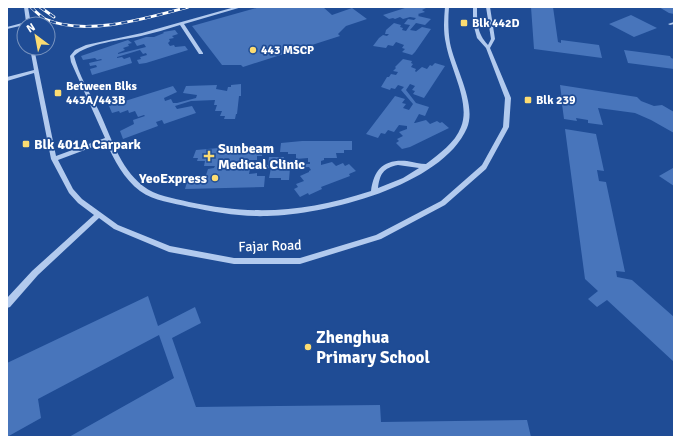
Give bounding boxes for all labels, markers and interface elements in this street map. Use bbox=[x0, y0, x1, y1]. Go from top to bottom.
north arrow bbox=[16, 16, 56, 56]
place label: Blk 442D bbox=[472, 16, 520, 31]
marker: Blk 442D bbox=[459, 18, 469, 28]
text: N bbox=[24, 20, 38, 35]
place label: 443 MSCP bbox=[261, 43, 314, 58]
marker: 443 MSCP bbox=[248, 45, 258, 55]
place label: Between Blks 443A/443B bbox=[66, 79, 138, 108]
marker: Between Blks 443A/443B bbox=[53, 88, 63, 98]
place label: Blk 239 bbox=[536, 93, 576, 108]
marker: Blk 239 bbox=[523, 95, 533, 105]
place label: Blk 401A Carpark bbox=[34, 136, 142, 153]
marker: Blk 401A Carpark bbox=[21, 139, 31, 149]
place label: Sunbeam Medical Clinic bbox=[218, 140, 305, 173]
marker: Sunbeam Medical Clinic bbox=[203, 150, 215, 162]
place label: YeoExpress bbox=[138, 170, 207, 187]
marker: YeoExpress bbox=[210, 173, 220, 183]
street label: Fajar Road bbox=[238, 236, 302, 256]
place label: Zhenghua Primary School bbox=[316, 327, 430, 368]
marker: Zhenghua Primary School bbox=[303, 342, 313, 352]

